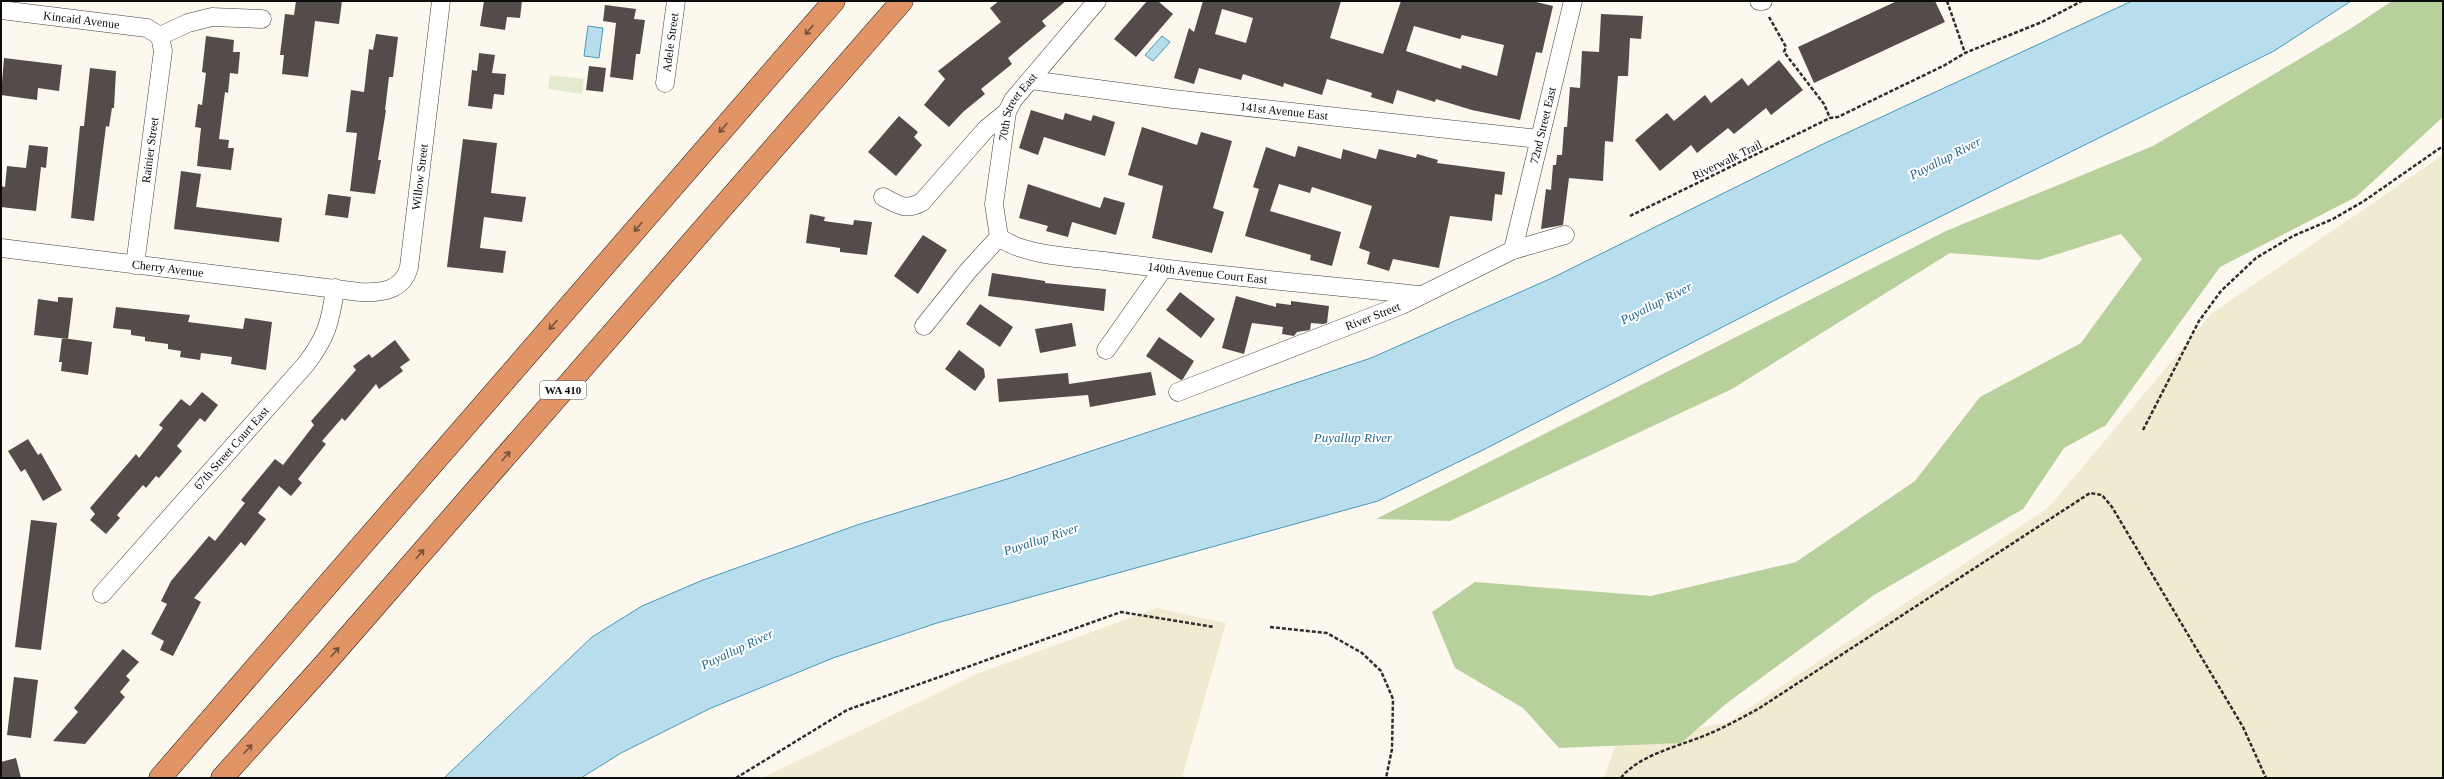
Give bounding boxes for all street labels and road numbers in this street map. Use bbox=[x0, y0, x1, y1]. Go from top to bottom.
street label: Kincaid Avenue bbox=[42, 8, 120, 32]
street label: Adele Street bbox=[660, 11, 681, 73]
street label: 70th Street East bbox=[996, 70, 1040, 142]
street label: 72nd Street East bbox=[1527, 85, 1559, 165]
street label: 141st Avenue East bbox=[1239, 99, 1329, 123]
street label: Rainier Street bbox=[139, 116, 161, 184]
street label: Riverwalk Trail bbox=[1690, 137, 1765, 183]
street label: Willow Street bbox=[409, 142, 431, 211]
street label: Cherry Avenue bbox=[131, 257, 204, 280]
street label: 140th Avenue Court East bbox=[1147, 260, 1269, 287]
street label: River Street bbox=[1343, 299, 1403, 333]
road number: WA 410 bbox=[540, 381, 586, 399]
street label: 67th Street Court East bbox=[191, 403, 272, 493]

